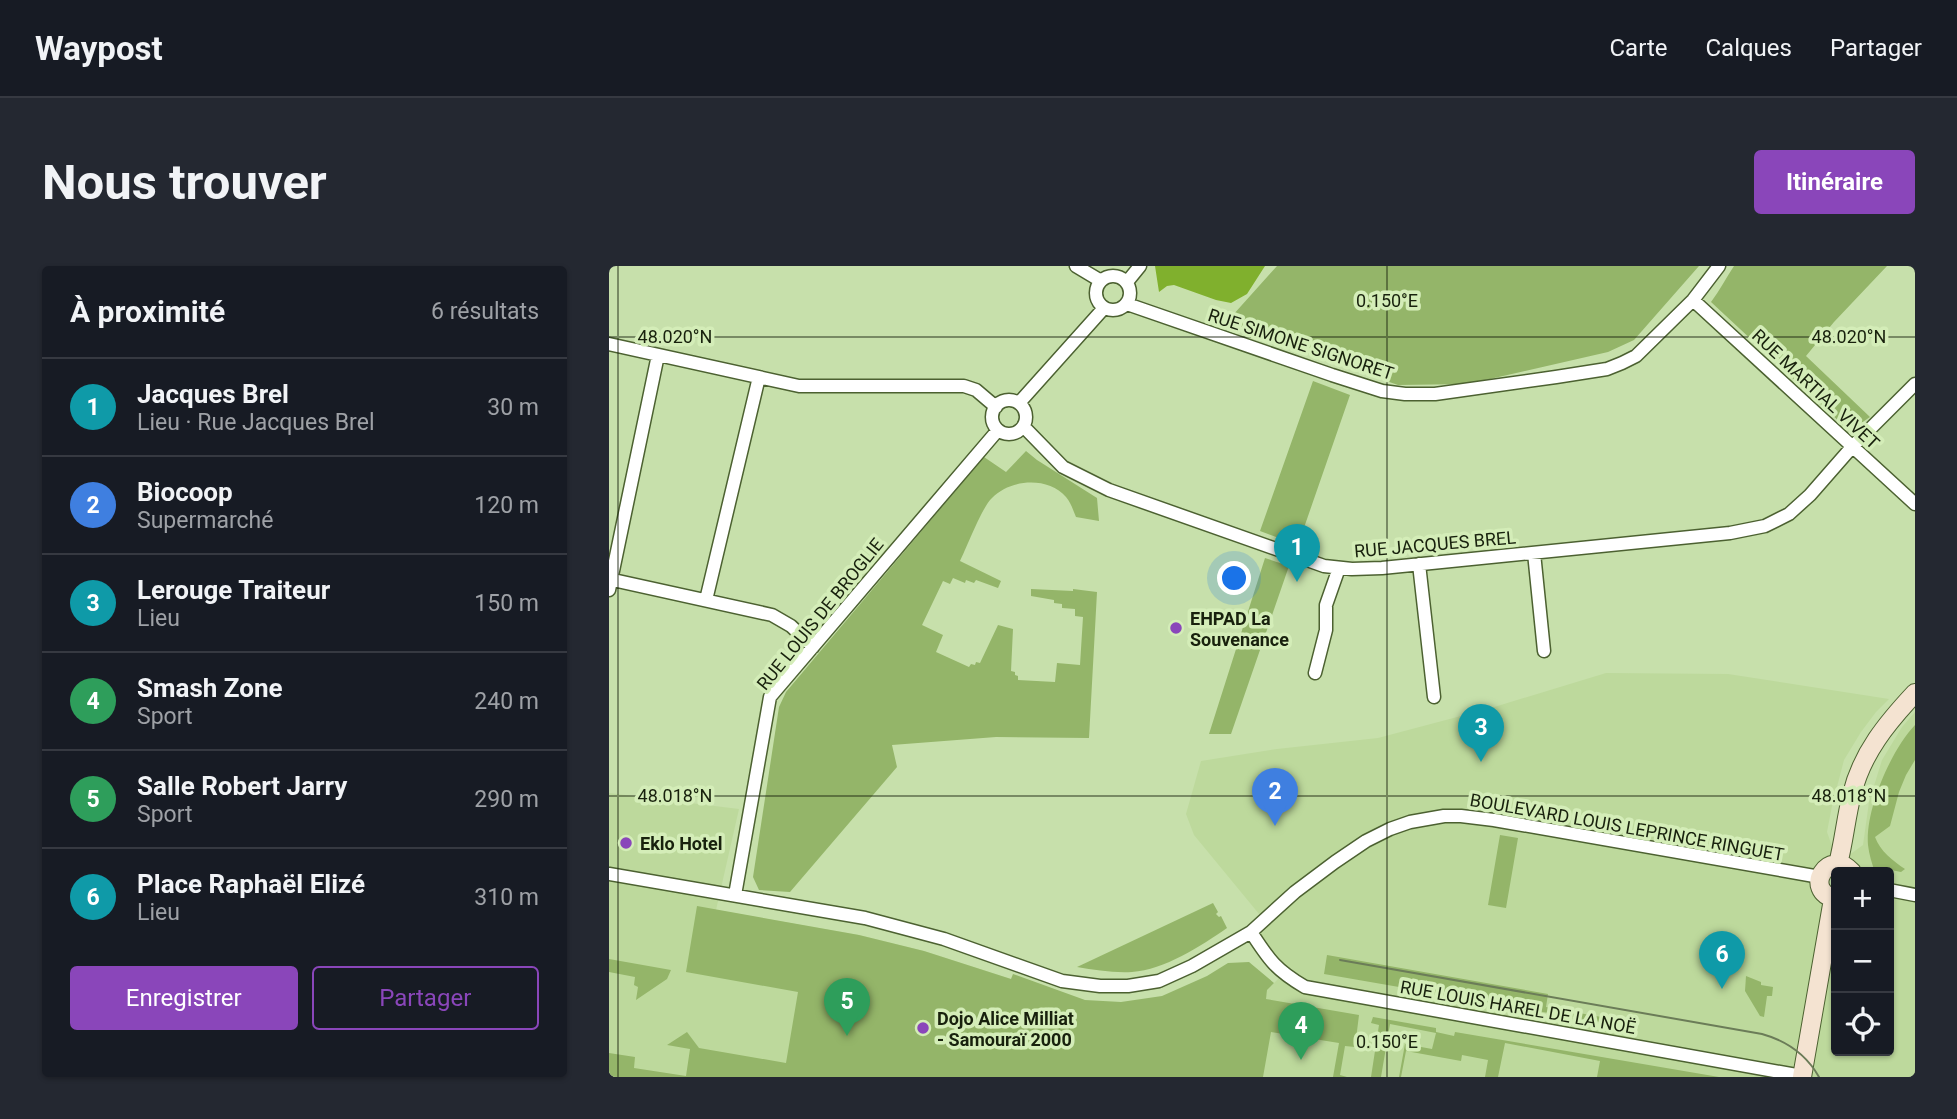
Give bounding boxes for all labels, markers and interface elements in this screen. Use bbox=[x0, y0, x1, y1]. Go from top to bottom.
text: Waypost bbox=[35, 29, 163, 68]
text: Carte bbox=[1609, 34, 1667, 62]
text: Calques bbox=[1705, 34, 1792, 62]
text: Partager bbox=[1830, 34, 1922, 62]
button: Itinéraire bbox=[1754, 150, 1915, 214]
text: Nous trouver bbox=[42, 154, 327, 211]
text: 0.150°E bbox=[1356, 290, 1418, 311]
text: À proximité bbox=[70, 294, 225, 329]
text: 6 résultats bbox=[431, 298, 539, 325]
street label: RUE SIMONE SIGNORET bbox=[1206, 304, 1397, 384]
street label: RUE MARTIAL VIVET bbox=[1748, 325, 1884, 454]
text: 48.020°N bbox=[638, 326, 712, 347]
text: 48.020°N bbox=[1812, 326, 1886, 347]
text: Jacques Brel bbox=[137, 379, 289, 409]
text: 1 bbox=[86, 394, 100, 421]
text: 30 m bbox=[487, 394, 539, 421]
text: Lieu · Rue Jacques Brel bbox=[137, 409, 375, 436]
text: Biocoop bbox=[137, 477, 233, 507]
text: 2 bbox=[86, 492, 100, 519]
text: 120 m bbox=[474, 492, 539, 519]
text: Supermarché bbox=[137, 507, 273, 534]
pin: 1 bbox=[1274, 524, 1320, 582]
street label: RUE JACQUES BREL bbox=[1353, 526, 1517, 562]
street label: RUE LOUIS DE BROGLIE bbox=[752, 534, 888, 694]
your location bbox=[1217, 561, 1251, 595]
text: Lerouge Traiteur bbox=[137, 575, 330, 605]
text: 3 bbox=[86, 590, 100, 617]
text: 150 m bbox=[474, 590, 539, 617]
text: Lieu bbox=[137, 605, 180, 632]
place label: EHPAD La Souvenance bbox=[1190, 608, 1289, 650]
marker: EHPAD La Souvenance bbox=[1168, 620, 1184, 636]
text: Smash Zone bbox=[137, 673, 283, 703]
text: 4 bbox=[86, 688, 100, 715]
text: 240 m bbox=[474, 688, 539, 715]
text: Sport bbox=[137, 703, 193, 730]
pin: 3 bbox=[1458, 704, 1504, 762]
pin: 2 bbox=[1252, 768, 1298, 826]
text: Salle Robert Jarry bbox=[137, 771, 347, 801]
text: 48.018°N bbox=[638, 785, 712, 806]
text: 48.018°N bbox=[1812, 785, 1886, 806]
text: 5 bbox=[86, 786, 100, 813]
text: 290 m bbox=[474, 786, 539, 813]
street label: BOULEVARD LOUIS LEPRINCE RINGUET bbox=[1468, 789, 1786, 865]
text: Sport bbox=[137, 801, 193, 828]
place label: Eklo Hotel bbox=[640, 833, 723, 854]
marker: Eklo Hotel bbox=[618, 835, 634, 851]
map controls bbox=[1831, 867, 1894, 1056]
button: + bbox=[1831, 867, 1894, 930]
text: Place Raphaël Elizé bbox=[137, 869, 365, 899]
text: 6 bbox=[86, 884, 100, 911]
text: 310 m bbox=[474, 884, 539, 911]
text: Lieu bbox=[137, 899, 180, 926]
button: − bbox=[1831, 930, 1894, 993]
pin: 6 bbox=[1699, 931, 1745, 989]
button: Enregistrer bbox=[70, 966, 298, 1030]
button: Partager bbox=[312, 966, 539, 1030]
street label: RUE LOUIS HAREL DE LA NOË bbox=[1399, 976, 1637, 1038]
pin: 5 bbox=[824, 978, 870, 1036]
button: locate bbox=[1831, 993, 1894, 1056]
pin: 4 bbox=[1278, 1002, 1324, 1060]
place label: Dojo Alice Milliat - Samouraï 2000 bbox=[937, 1008, 1074, 1050]
marker: Dojo Alice Milliat - Samouraï 2000 bbox=[915, 1020, 931, 1036]
text: 0.150°E bbox=[1356, 1031, 1418, 1052]

